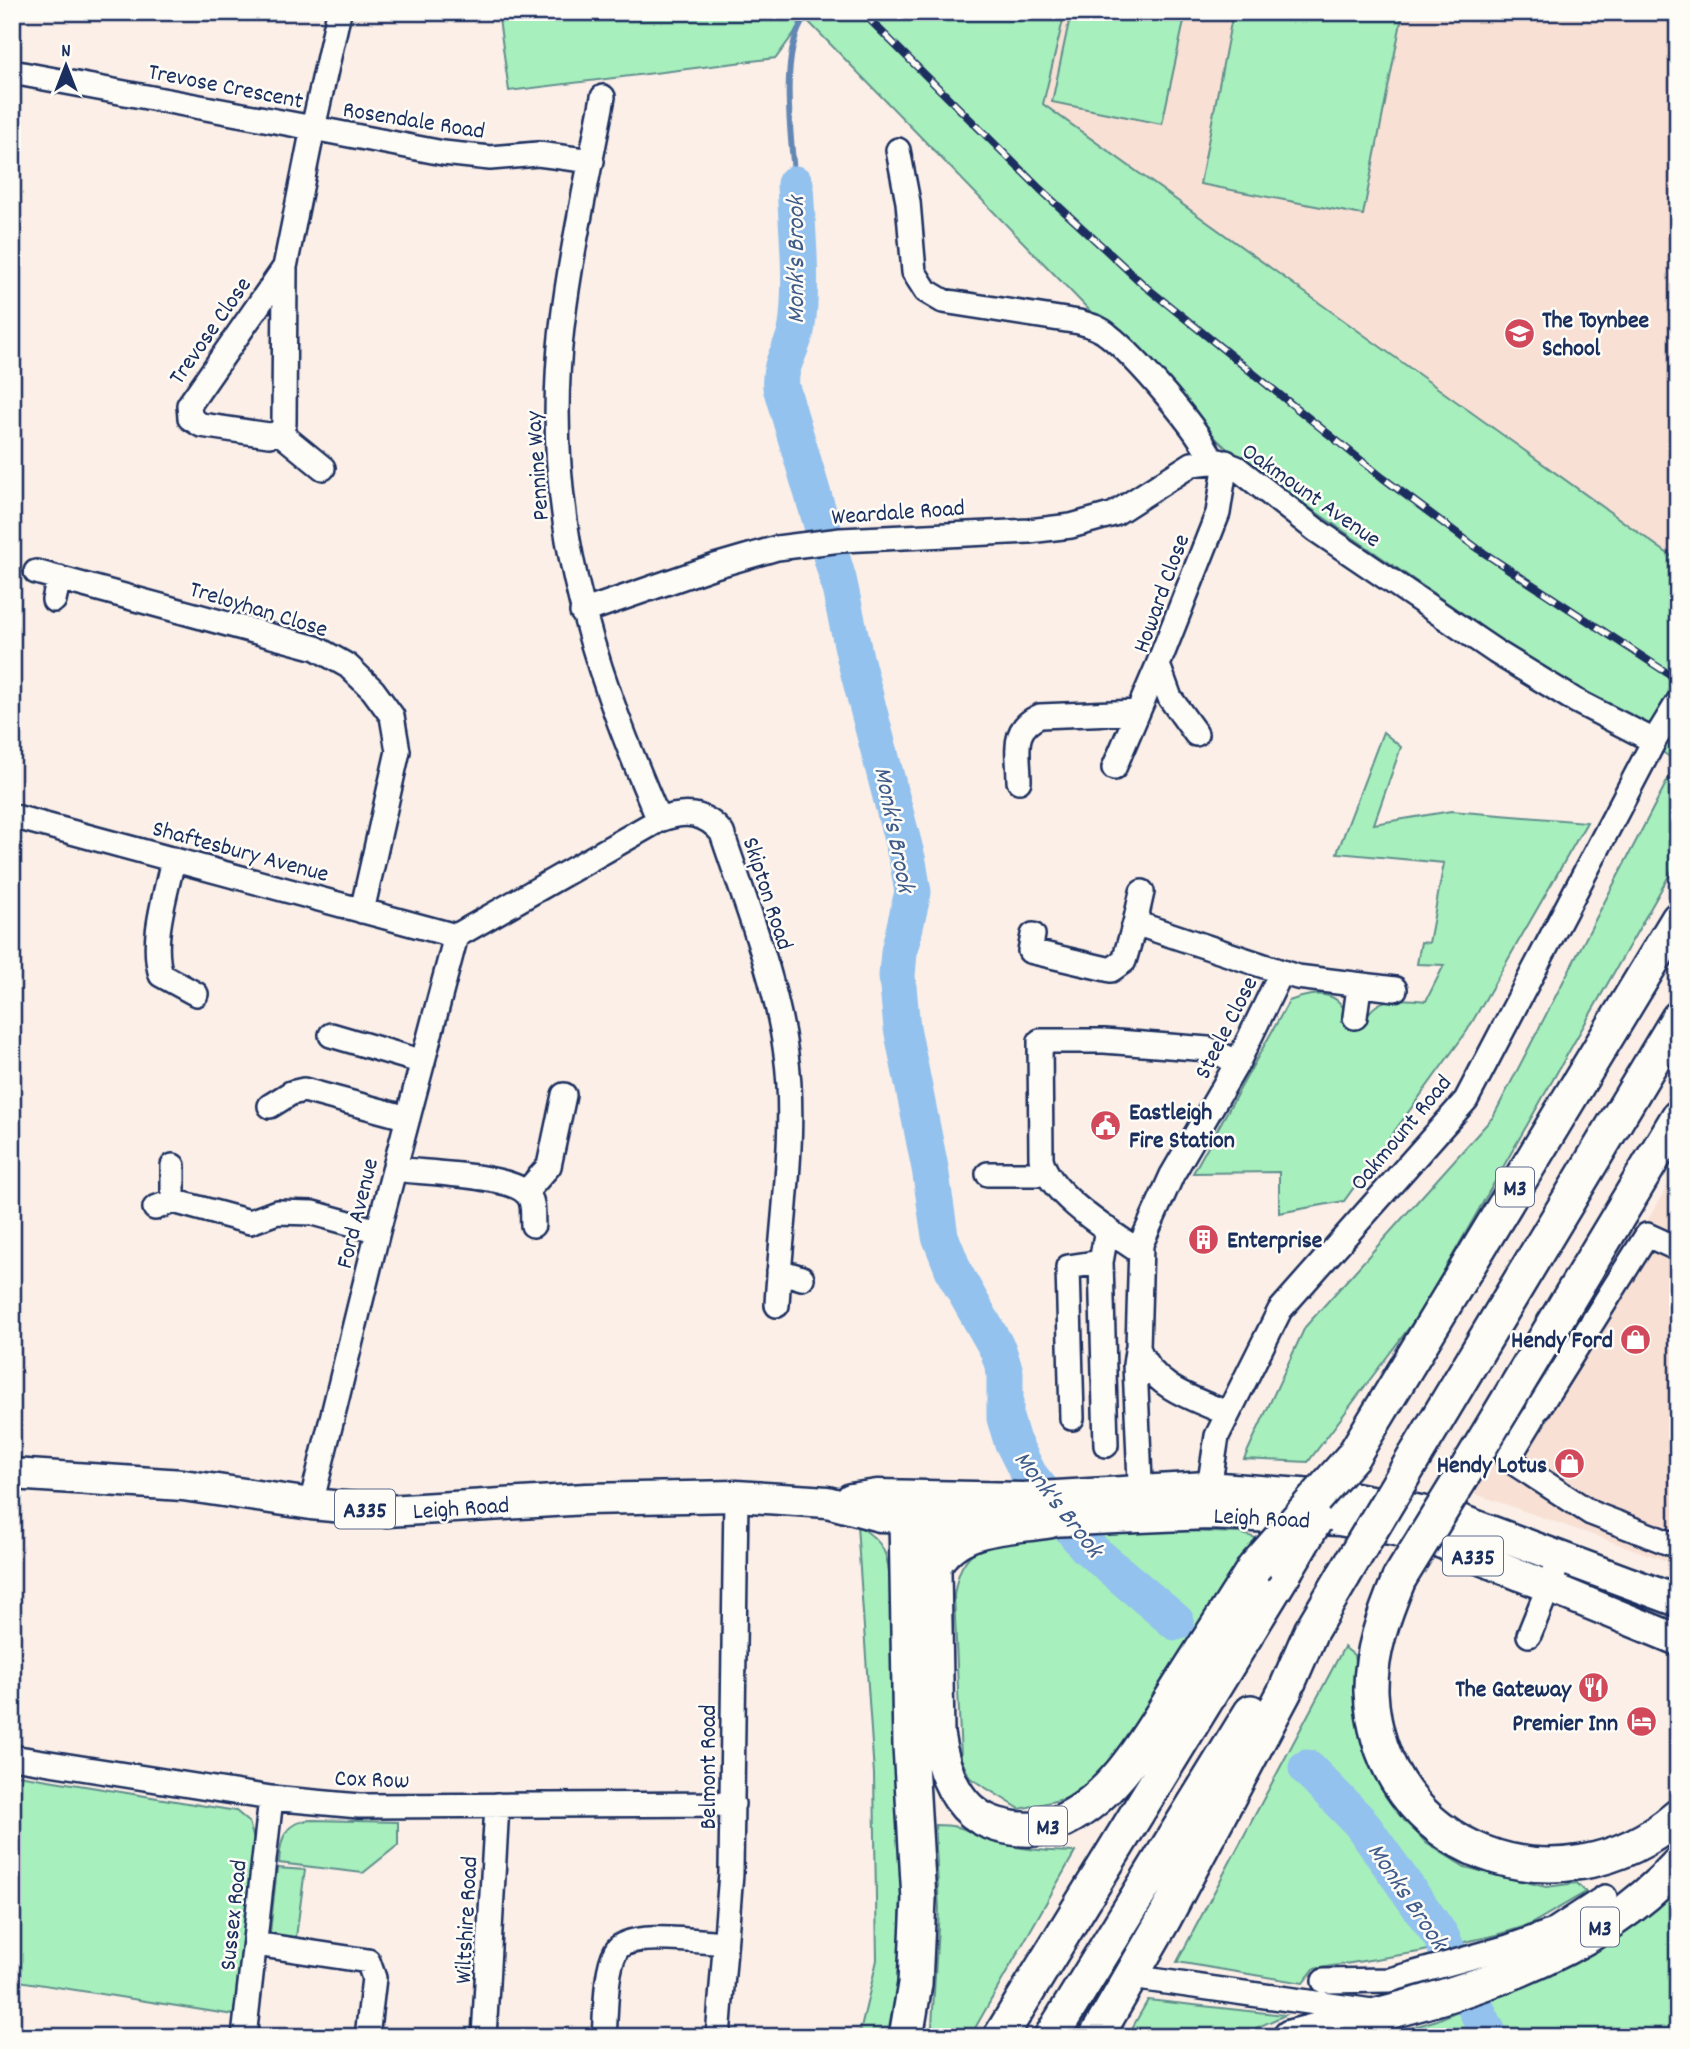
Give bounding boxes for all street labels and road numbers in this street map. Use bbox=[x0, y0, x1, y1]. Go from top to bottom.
street label: Trevose Crescent bbox=[145, 56, 306, 120]
street label: Rosendale Road bbox=[340, 94, 487, 150]
street label: Trevose Close bbox=[162, 271, 261, 393]
street label: Pennine Way bbox=[518, 409, 560, 522]
street label: Oakmount Avenue bbox=[1234, 436, 1387, 557]
street label: Weardale Road bbox=[830, 492, 966, 536]
street label: Howard Close bbox=[1126, 530, 1200, 658]
street label: Treloyhan Close bbox=[185, 574, 331, 648]
street label: Shaftesbury Avenue bbox=[148, 813, 332, 893]
street label: Skipton Road bbox=[732, 833, 800, 955]
street label: Steele Close bbox=[1187, 971, 1268, 1086]
street label: Oakmount Road bbox=[1343, 1068, 1461, 1200]
street label: Ford Avenue bbox=[329, 1155, 389, 1273]
road number: M3 bbox=[1496, 1168, 1534, 1206]
road number: A335 bbox=[335, 1490, 395, 1528]
street label: Leigh Road bbox=[412, 1490, 511, 1530]
street label: Leigh Road bbox=[1213, 1500, 1311, 1540]
road number: A335 bbox=[1443, 1536, 1503, 1576]
street label: Belmont Road bbox=[693, 1704, 727, 1830]
street label: Cox Row bbox=[334, 1763, 410, 1799]
road number: M3 bbox=[1029, 1806, 1067, 1845]
street label: Wiltshire Road bbox=[448, 1855, 488, 1985]
street label: Sussex Road bbox=[212, 1858, 258, 1972]
road number: M3 bbox=[1581, 1908, 1619, 1946]

